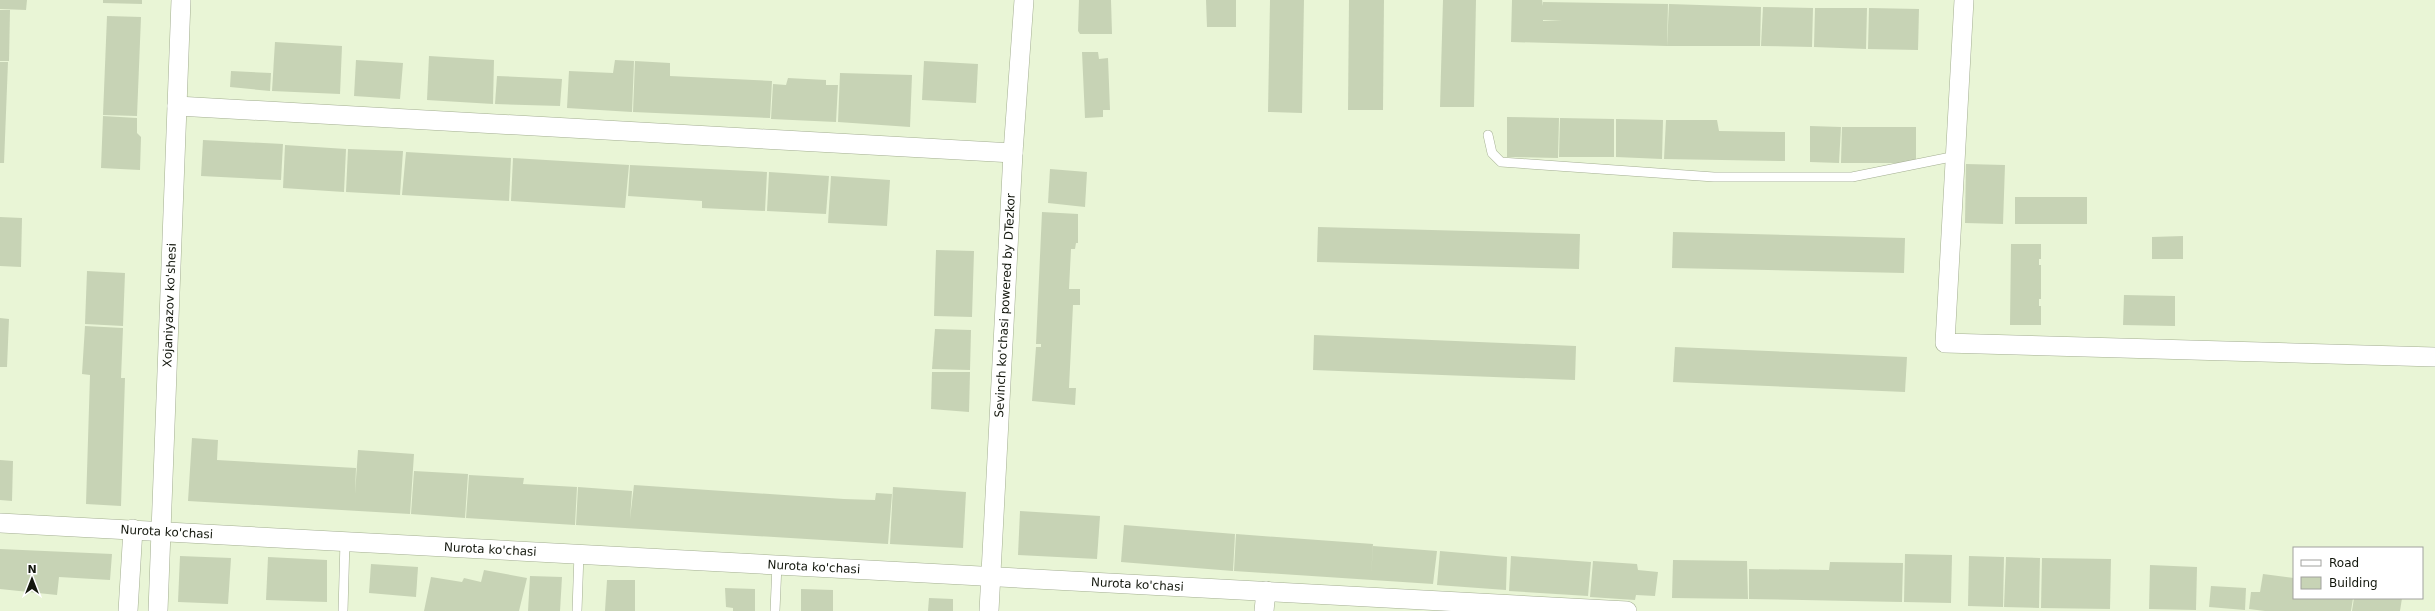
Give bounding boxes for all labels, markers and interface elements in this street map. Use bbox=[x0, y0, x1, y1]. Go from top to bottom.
street label: Sevinch ko'chasi powered by DTezkor bbox=[992, 193, 1018, 418]
street label: Xojaniyazov ko'shesi bbox=[160, 243, 179, 368]
street label: Nurota ko'chasi bbox=[120, 523, 214, 542]
street label: Nurota ko'chasi bbox=[444, 540, 537, 559]
legend bbox=[2293, 547, 2423, 599]
text: Road bbox=[2329, 556, 2359, 570]
street label: Nurota ko'chasi bbox=[767, 558, 861, 577]
north arrow bbox=[12, 559, 52, 599]
text: N bbox=[27, 563, 37, 576]
street label: Nurota ko'chasi bbox=[1091, 575, 1184, 594]
text: Building bbox=[2329, 576, 2378, 590]

